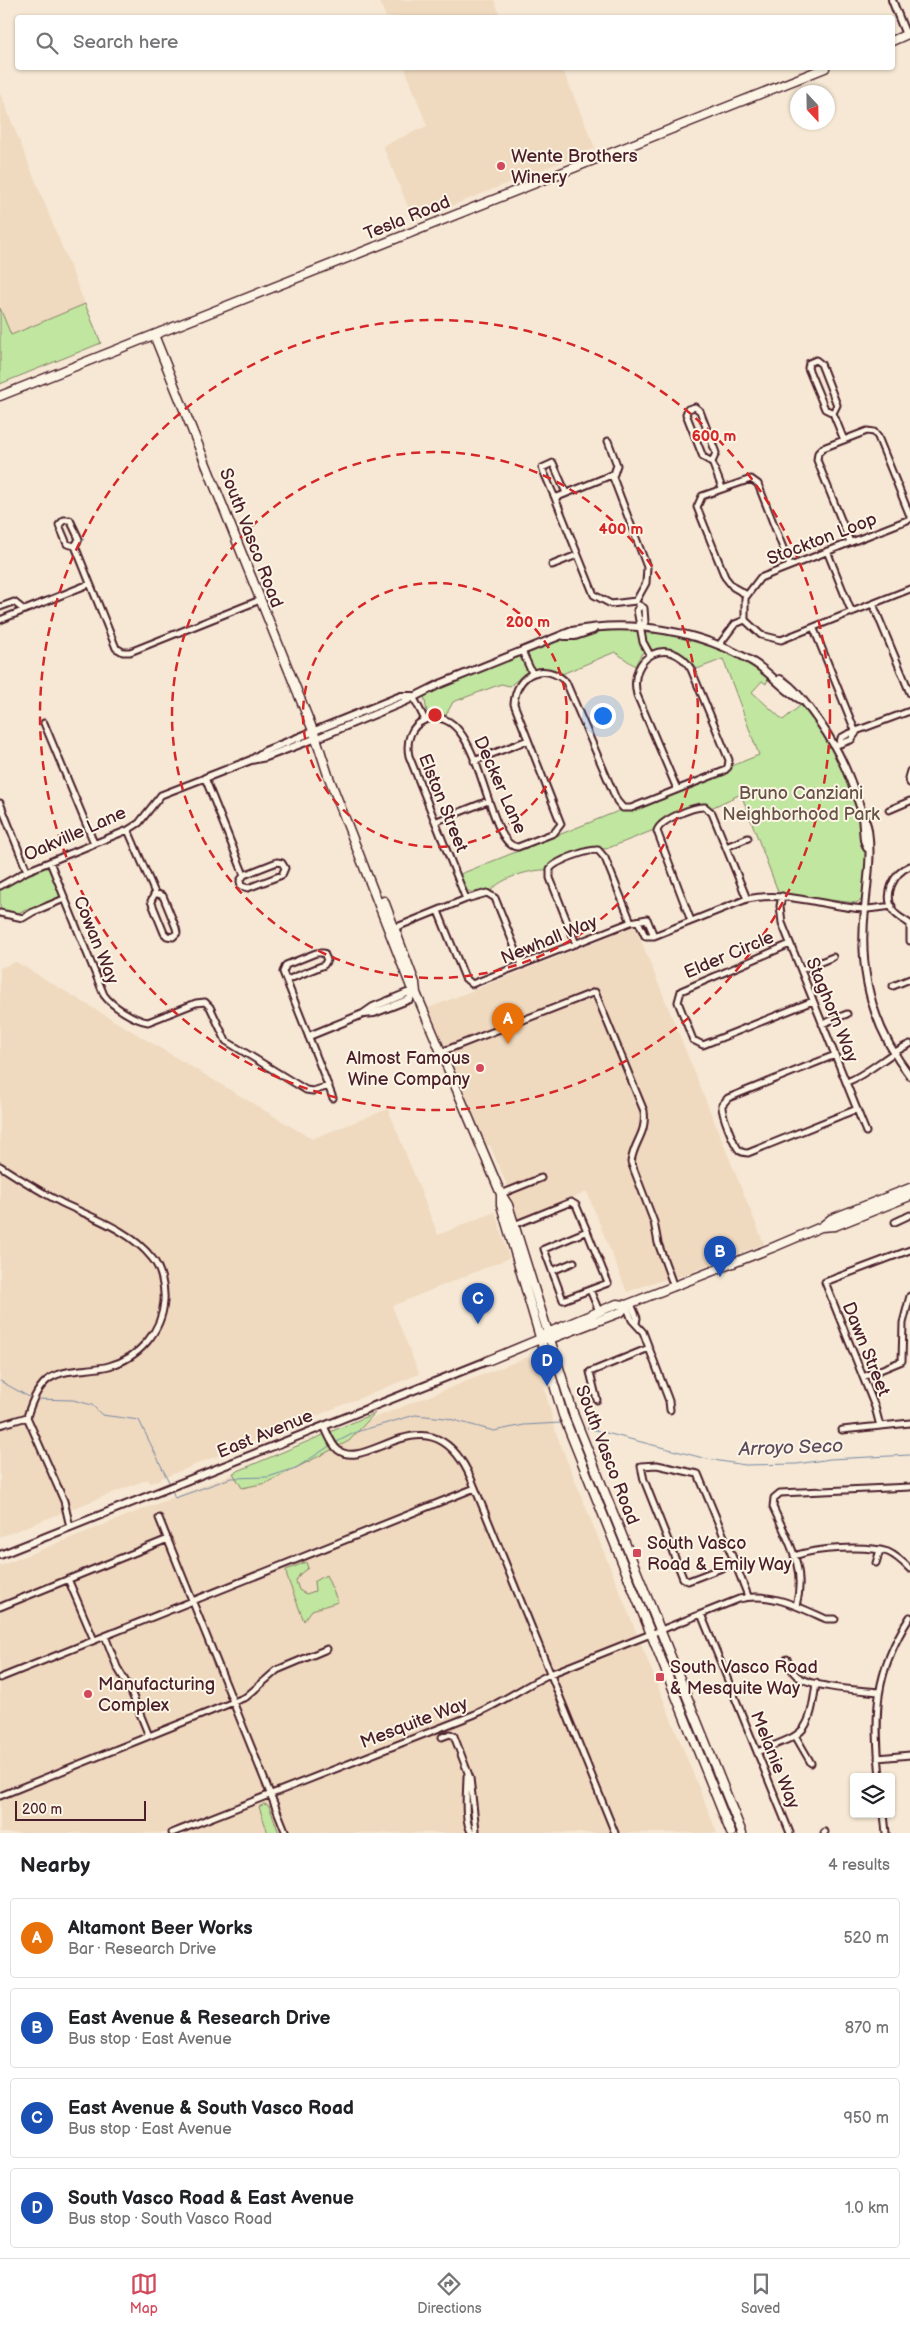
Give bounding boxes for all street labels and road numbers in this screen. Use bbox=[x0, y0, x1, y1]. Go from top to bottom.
street label: Tesla Road bbox=[361, 191, 453, 245]
street label: South Vasco Road bbox=[215, 465, 287, 611]
street label: Stockton Loop bbox=[764, 508, 880, 570]
street label: Decker Lane bbox=[469, 733, 531, 837]
street label: Elston Street bbox=[414, 751, 472, 856]
street label: Oakville Lane bbox=[21, 802, 130, 866]
street label: Cowan Way bbox=[69, 893, 123, 988]
street label: Newhall Way bbox=[498, 911, 601, 969]
street label: Elder Circle bbox=[681, 927, 777, 983]
street label: Staghorn Way bbox=[801, 955, 863, 1066]
street label: Dawn Street bbox=[838, 1299, 894, 1399]
street label: South Vasco Road bbox=[571, 1382, 643, 1528]
street label: East Avenue bbox=[214, 1405, 316, 1463]
street label: Mesquite Way bbox=[357, 1693, 471, 1753]
street label: Melanie Way bbox=[746, 1708, 804, 1813]

